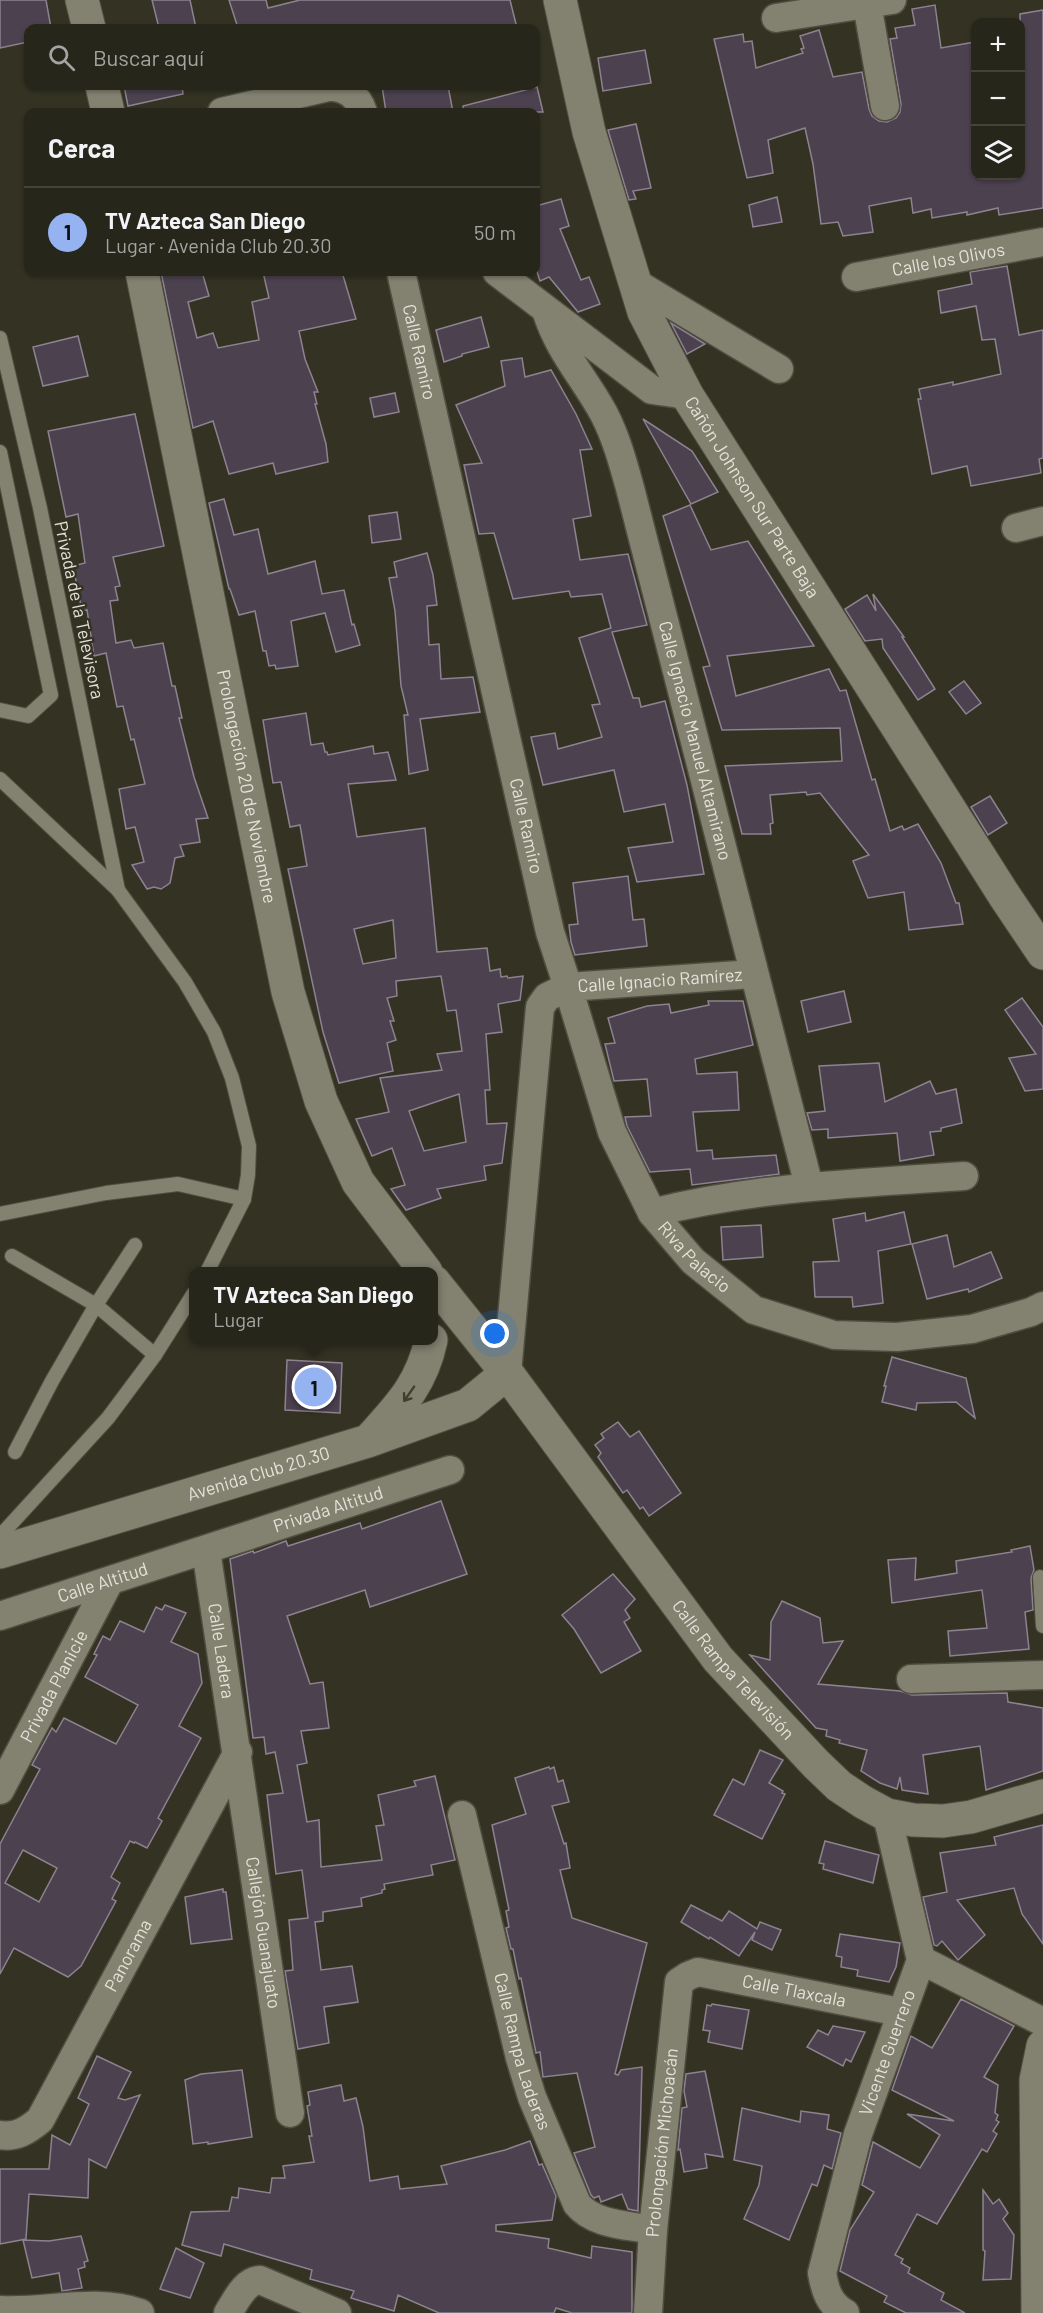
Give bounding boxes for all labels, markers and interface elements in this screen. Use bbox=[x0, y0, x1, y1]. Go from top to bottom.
map controls bbox=[971, 18, 1025, 180]
button: + bbox=[971, 18, 1025, 72]
search box bbox=[24, 24, 540, 90]
icon: search bbox=[45, 41, 78, 74]
text: Buscar aquí bbox=[93, 44, 204, 70]
button: − bbox=[971, 72, 1025, 126]
button: layers bbox=[971, 126, 1025, 180]
text: Cerca bbox=[48, 132, 115, 163]
text: TV Azteca San Diego bbox=[105, 207, 306, 233]
text: 1 bbox=[64, 220, 71, 244]
text: 50 m bbox=[474, 220, 516, 244]
text: Lugar · Avenida Club 20.30 bbox=[105, 233, 331, 257]
street label: Calle los Olivos bbox=[890, 237, 1006, 280]
street label: Calle Ramiro bbox=[399, 302, 442, 402]
street label: Cañón Johnson Sur Parte Baja bbox=[681, 392, 825, 602]
street label: Privada de la Televisora bbox=[50, 519, 110, 701]
street label: Calle Ignacio Manuel Altamirano bbox=[655, 618, 737, 863]
street label: Prolongación 20 de Noviembre bbox=[213, 668, 282, 905]
street label: Calle Ramiro bbox=[506, 776, 549, 876]
street label: Calle Ignacio Ramírez bbox=[577, 963, 743, 996]
street label: Riva Palacio bbox=[654, 1216, 736, 1297]
popup bbox=[189, 1267, 438, 1345]
text: TV Azteca San Diego bbox=[213, 1281, 414, 1307]
text: Lugar bbox=[213, 1307, 263, 1331]
your location bbox=[480, 1319, 509, 1348]
pin: 1 bbox=[294, 1364, 334, 1410]
one-way arrow bbox=[403, 1385, 415, 1402]
street label: Avenida Club 20.30 bbox=[184, 1441, 332, 1505]
street label: Privada Altitud bbox=[270, 1480, 386, 1537]
street label: Calle Altitud bbox=[54, 1557, 150, 1607]
street label: Calle Rampa Televisión bbox=[668, 1595, 799, 1744]
street label: Calle Ladera bbox=[204, 1602, 240, 1700]
street label: Privada Planicie bbox=[15, 1626, 92, 1746]
street label: Callejón Guanajuato bbox=[242, 1855, 286, 2010]
street label: Panorama bbox=[99, 1915, 156, 1995]
street label: Calle Tlaxcala bbox=[740, 1969, 848, 2011]
street label: Calle Rampa Laderas bbox=[490, 1970, 557, 2133]
street label: Vicente Guerrero bbox=[854, 1986, 919, 2118]
street label: Prolongación Michoacán bbox=[641, 2047, 682, 2238]

